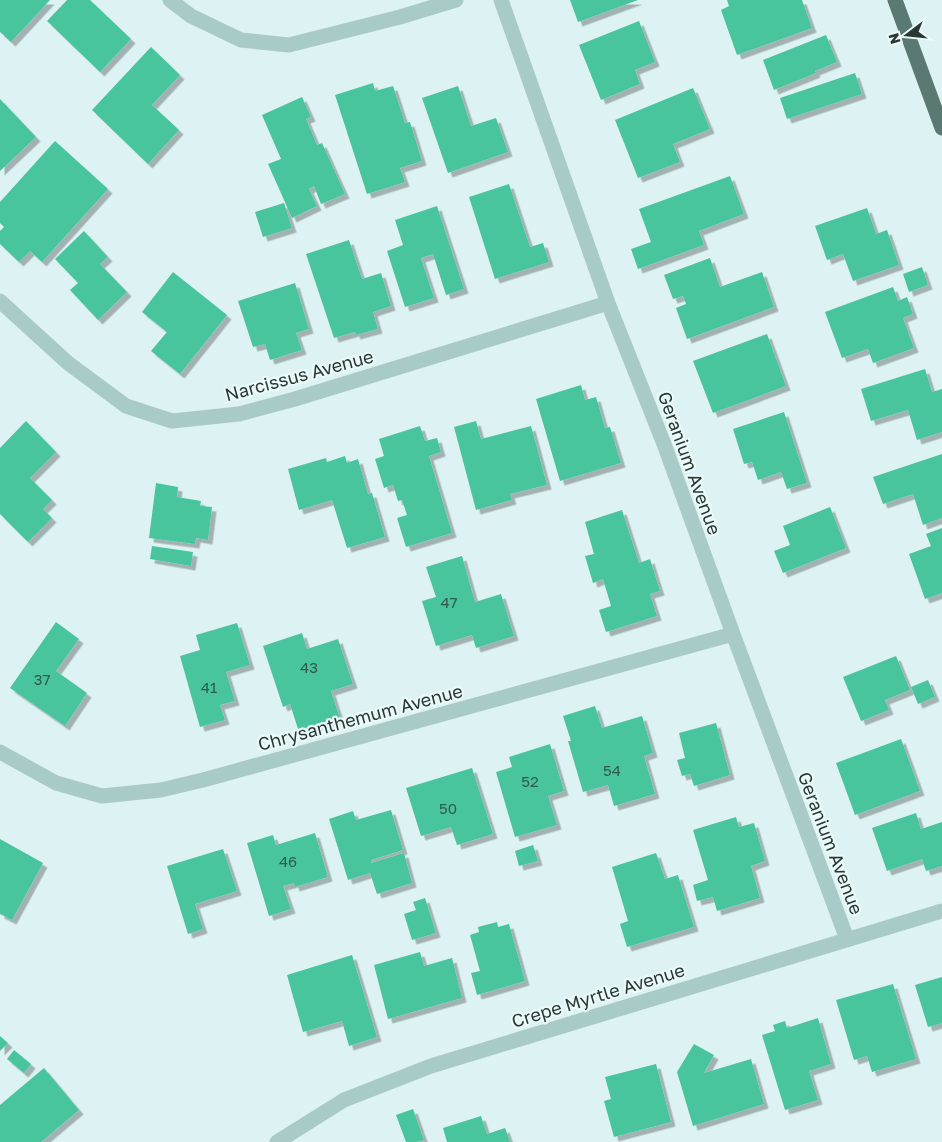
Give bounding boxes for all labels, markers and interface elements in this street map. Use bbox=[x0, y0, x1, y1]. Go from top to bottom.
north arrow bbox=[882, 10, 932, 60]
text: N bbox=[884, 31, 904, 46]
street label: Narcissus Avenue bbox=[222, 345, 376, 405]
street label: Geranium Avenue bbox=[654, 388, 726, 538]
house number: 47 bbox=[440, 593, 458, 611]
house number: 43 bbox=[300, 658, 318, 676]
house number: 37 bbox=[34, 670, 50, 688]
house number: 41 bbox=[201, 678, 217, 696]
street label: Chrysanthemum Avenue bbox=[255, 679, 465, 755]
house number: 54 bbox=[603, 761, 621, 779]
street label: Geranium Avenue bbox=[794, 769, 868, 917]
house number: 52 bbox=[521, 772, 539, 790]
house number: 50 bbox=[439, 799, 457, 817]
house number: 46 bbox=[279, 852, 297, 870]
street label: Crepe Myrtle Avenue bbox=[509, 958, 687, 1032]

